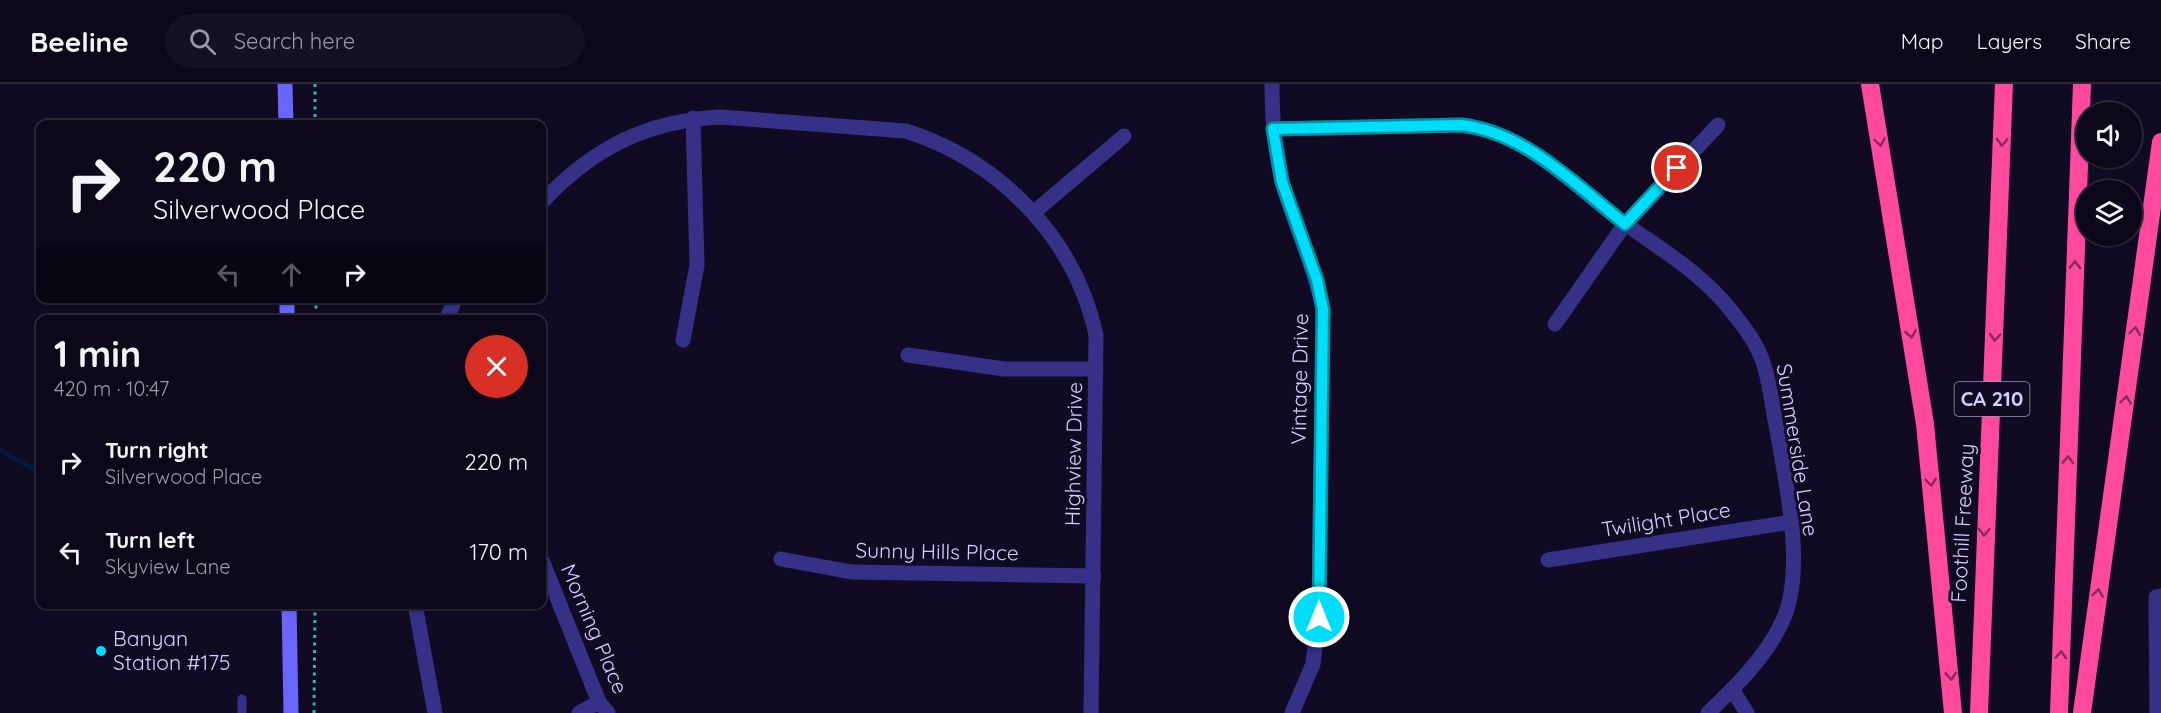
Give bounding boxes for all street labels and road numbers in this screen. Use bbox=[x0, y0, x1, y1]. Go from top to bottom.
street label: Vintage Drive bbox=[1285, 313, 1313, 445]
street label: Summerside Lane bbox=[1771, 362, 1824, 538]
street label: Highview Drive bbox=[1059, 382, 1087, 526]
road number: CA 210 bbox=[1954, 382, 2030, 416]
street label: Foothill Freeway bbox=[1945, 443, 1979, 603]
street label: Twilight Place bbox=[1599, 496, 1732, 542]
street label: Sunny Hills Place bbox=[855, 537, 1019, 565]
street label: Morning Place bbox=[556, 560, 634, 697]

